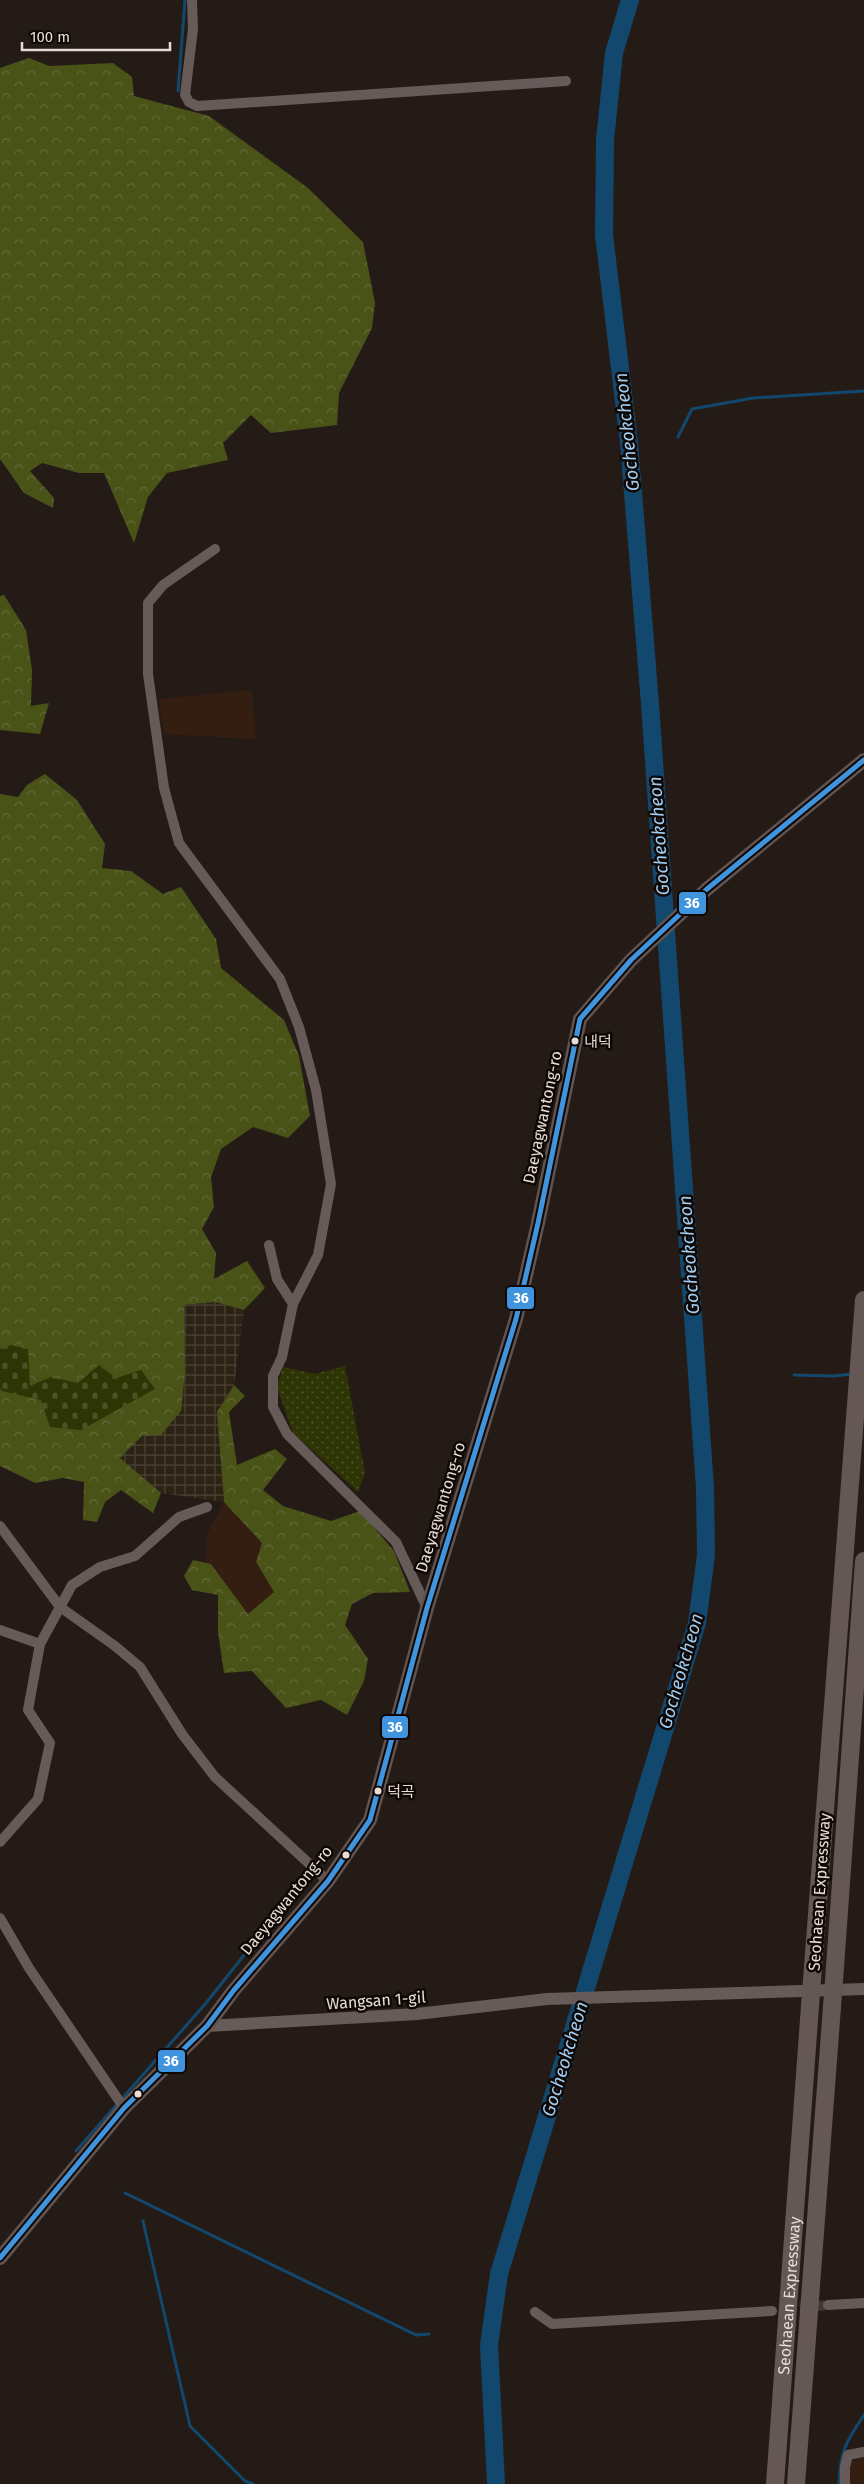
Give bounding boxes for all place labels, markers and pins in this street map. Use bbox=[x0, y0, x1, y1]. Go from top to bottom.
place label: 내덕 bbox=[584, 1033, 612, 1051]
marker: 내덕 bbox=[570, 1036, 580, 1046]
place label: 덕곡 bbox=[387, 1783, 415, 1801]
marker: 덕곡 bbox=[373, 1786, 383, 1796]
unlabelled marker bbox=[341, 1850, 351, 1860]
unlabelled marker bbox=[133, 2089, 143, 2099]

